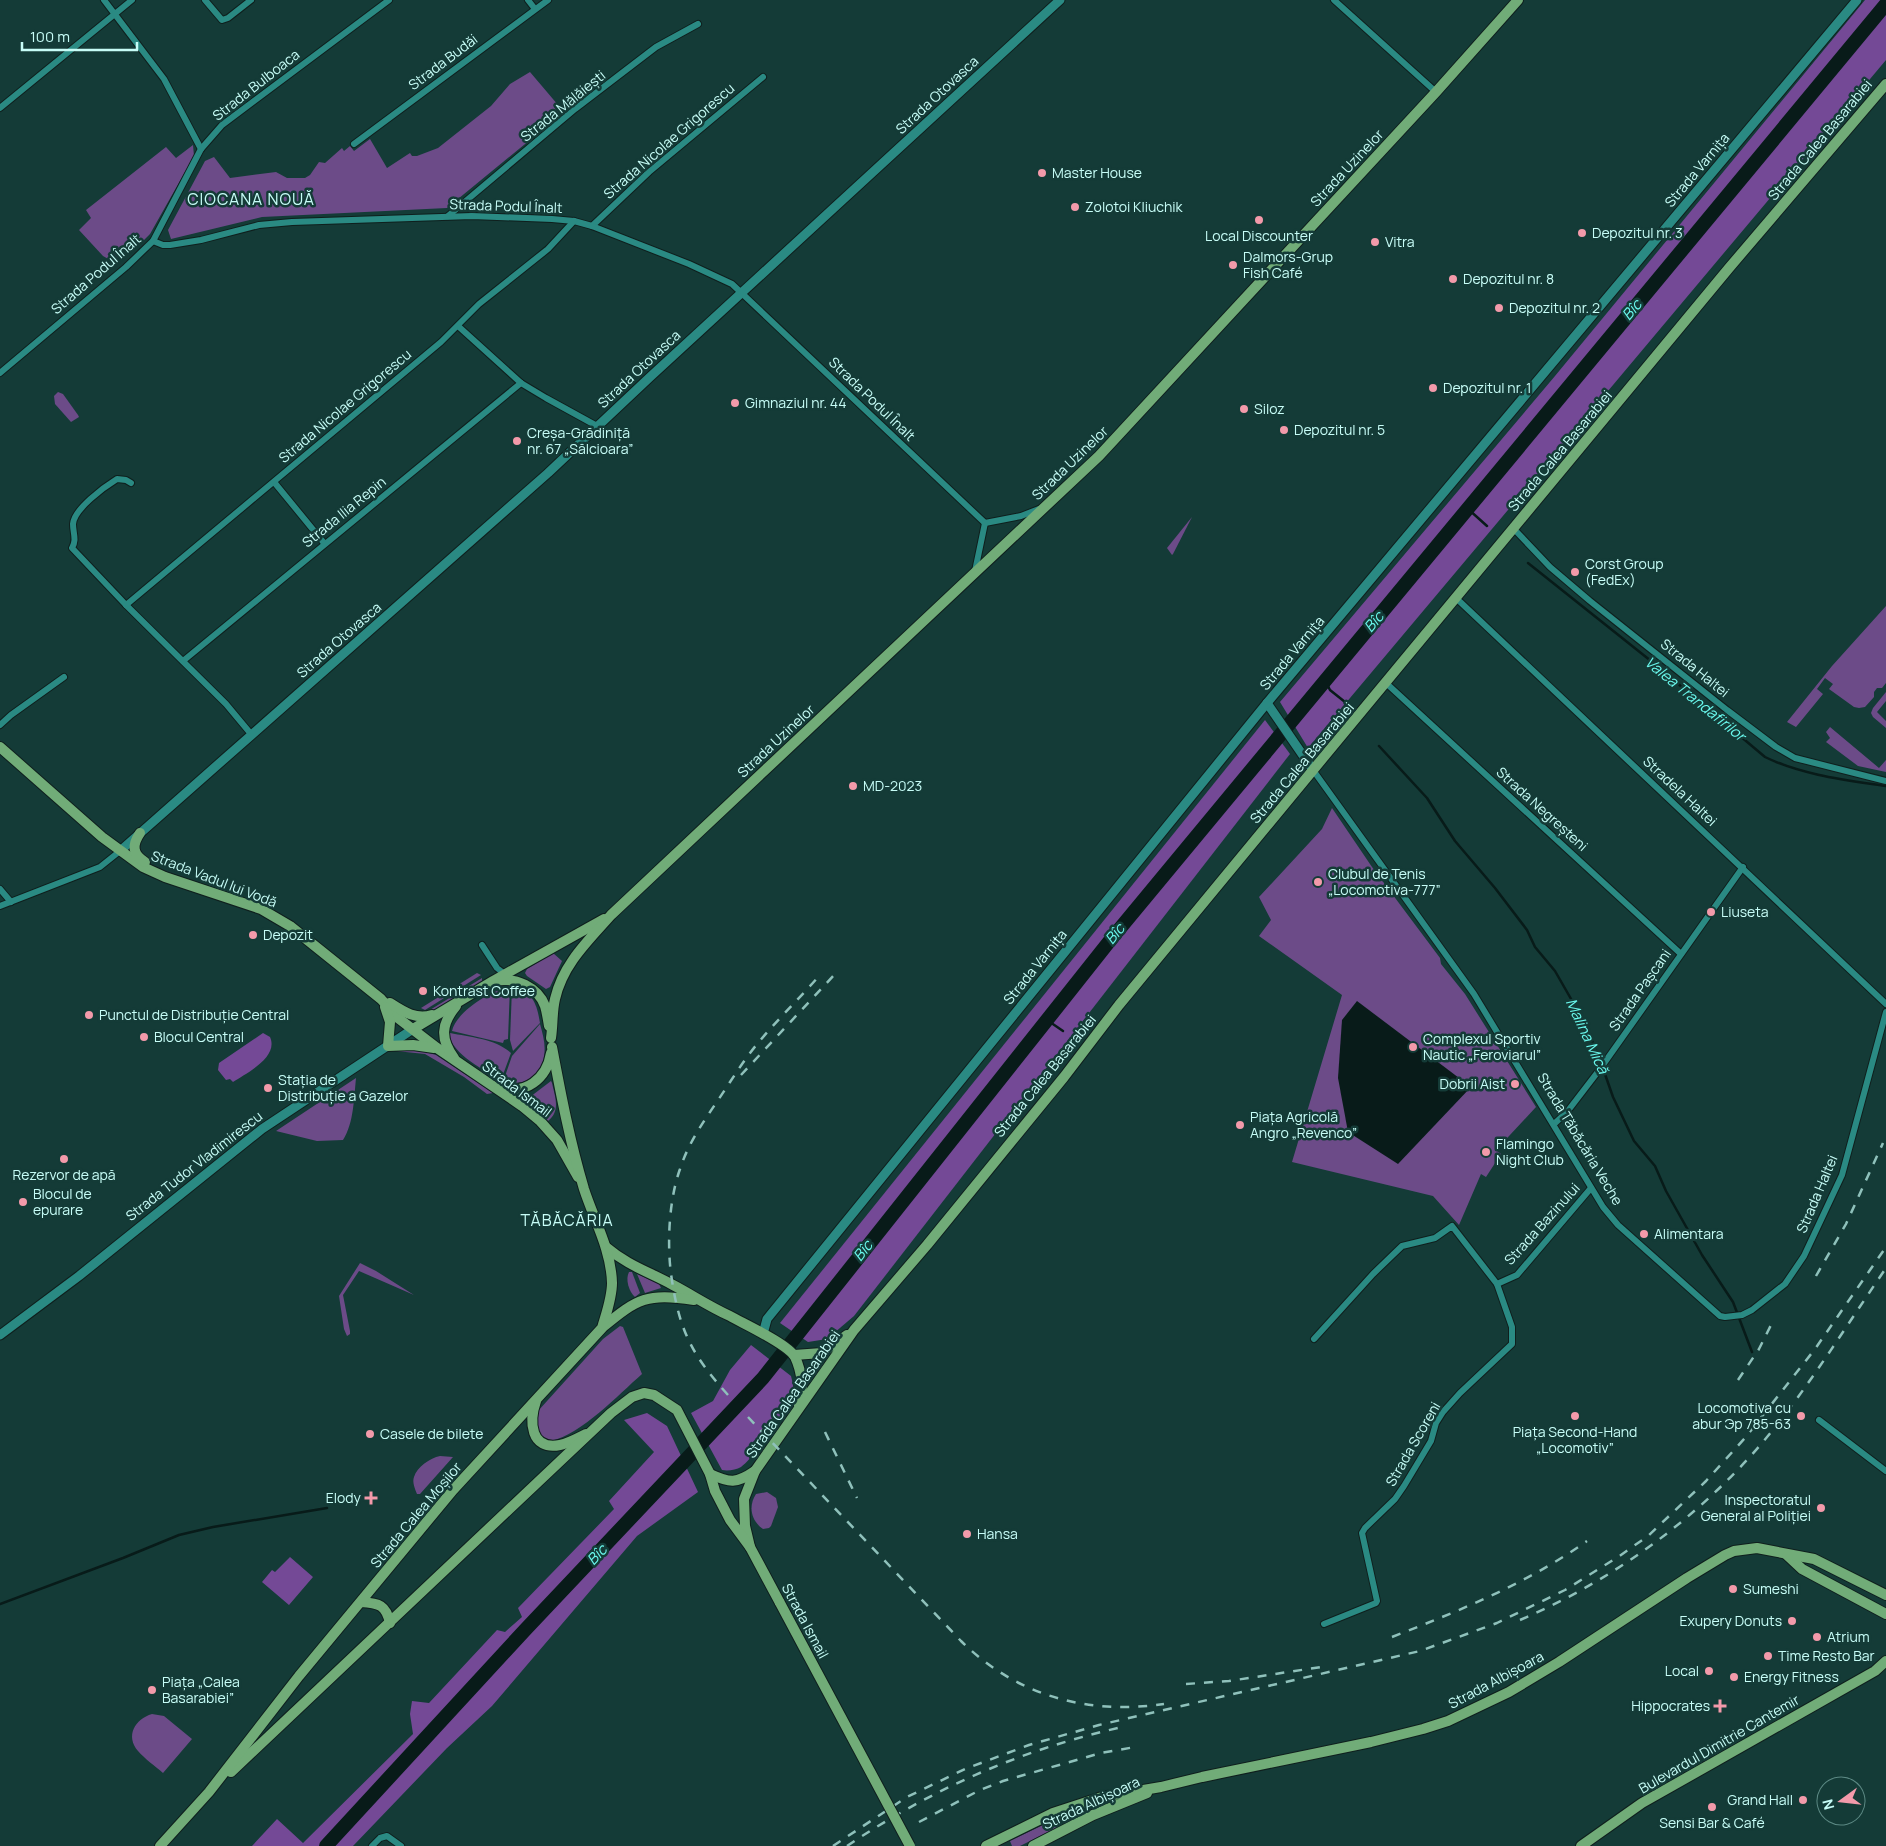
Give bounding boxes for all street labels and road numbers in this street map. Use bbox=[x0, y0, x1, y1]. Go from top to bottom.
street label: Strada Budăi bbox=[404, 29, 481, 94]
street label: Strada Bulboaca bbox=[208, 45, 303, 125]
street label: Strada Otovasca bbox=[891, 51, 982, 138]
street label: Strada Mălăiești bbox=[516, 66, 609, 146]
street label: Strada Calea Basarabiei bbox=[1763, 75, 1876, 204]
street label: Strada Nicolae Grigorescu bbox=[599, 78, 738, 203]
street label: Strada Uzinelor bbox=[1306, 125, 1387, 210]
street label: Strada Varnița bbox=[1660, 129, 1733, 211]
street label: Strada Podul Înalt bbox=[449, 194, 563, 217]
street label: Strada Podul Înalt bbox=[47, 229, 145, 318]
street label: Strada Otovasca bbox=[593, 325, 684, 412]
street label: Strada Nicolae Grigorescu bbox=[274, 344, 415, 467]
street label: Strada Podul Înalt bbox=[825, 352, 920, 445]
street label: Strada Calea Basarabiei bbox=[1503, 386, 1616, 515]
street label: Strada Uzinelor bbox=[1027, 421, 1112, 504]
street label: Strada Ilia Repin bbox=[298, 472, 390, 551]
street label: Strada Otovasca bbox=[292, 598, 385, 682]
street label: Strada Varnița bbox=[1255, 612, 1328, 694]
street label: Strada Haltei bbox=[1657, 634, 1734, 701]
street label: Strada Calea Basarabiei bbox=[1245, 698, 1358, 827]
street label: Strada Uzinelor bbox=[733, 700, 818, 781]
street label: Stradela Haltei bbox=[1639, 751, 1721, 830]
street label: Strada Negreșteni bbox=[1492, 762, 1592, 855]
street label: Strada Vadul lui Vodă bbox=[148, 846, 280, 911]
street label: Strada Varnița bbox=[999, 925, 1071, 1008]
street label: Strada Pașcani bbox=[1604, 945, 1675, 1034]
street label: Strada Calea Basarabiei bbox=[989, 1010, 1100, 1141]
street label: Strada Ismail bbox=[479, 1056, 556, 1121]
street label: Strada Tăbăcăria Veche bbox=[1533, 1069, 1628, 1208]
street label: Strada Tudor Vladimirescu bbox=[121, 1106, 266, 1225]
street label: Strada Haltei bbox=[1792, 1152, 1842, 1236]
street label: Strada Bazinului bbox=[1500, 1179, 1584, 1269]
street label: Strada Calea Basarabiei bbox=[741, 1326, 844, 1462]
street label: Strada Scoreni bbox=[1381, 1398, 1444, 1489]
street label: Strada Calea Moșilor bbox=[366, 1458, 465, 1572]
street label: Strada Ismail bbox=[778, 1580, 833, 1662]
street label: Strada Albișoara bbox=[1445, 1646, 1547, 1713]
street label: Bulevardul Dimitrie Cantemir bbox=[1635, 1690, 1803, 1797]
street label: Strada Albișoara bbox=[1039, 1772, 1143, 1833]

